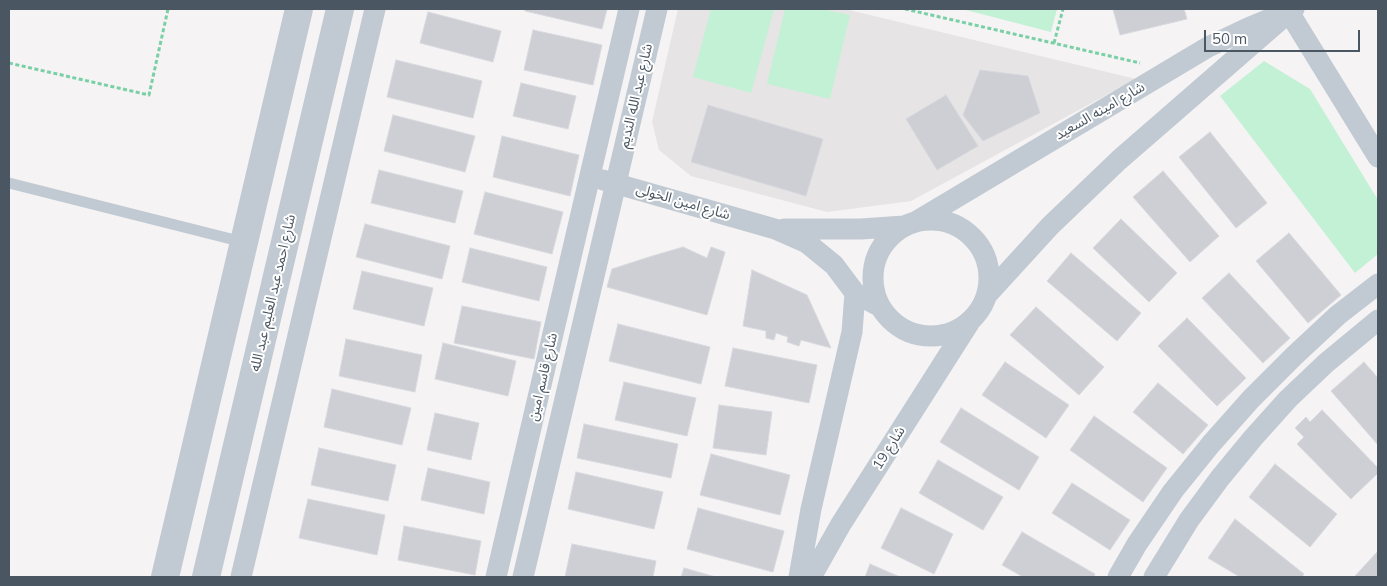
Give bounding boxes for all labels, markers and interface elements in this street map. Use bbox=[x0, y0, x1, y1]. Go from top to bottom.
scale bar bbox=[1207, 20, 1363, 52]
text: 50 m bbox=[1212, 29, 1247, 48]
street label: شارع عبد الله النديم bbox=[616, 42, 656, 150]
street label: شارع امينه السعيد bbox=[1052, 78, 1148, 144]
street label: شارع امين الخولى bbox=[634, 181, 732, 223]
street label: شارع احمد عبد العليم عبد الله bbox=[247, 213, 299, 373]
street label: شارع قاسم امين bbox=[525, 331, 561, 423]
street label: شارع 19 bbox=[869, 423, 909, 473]

